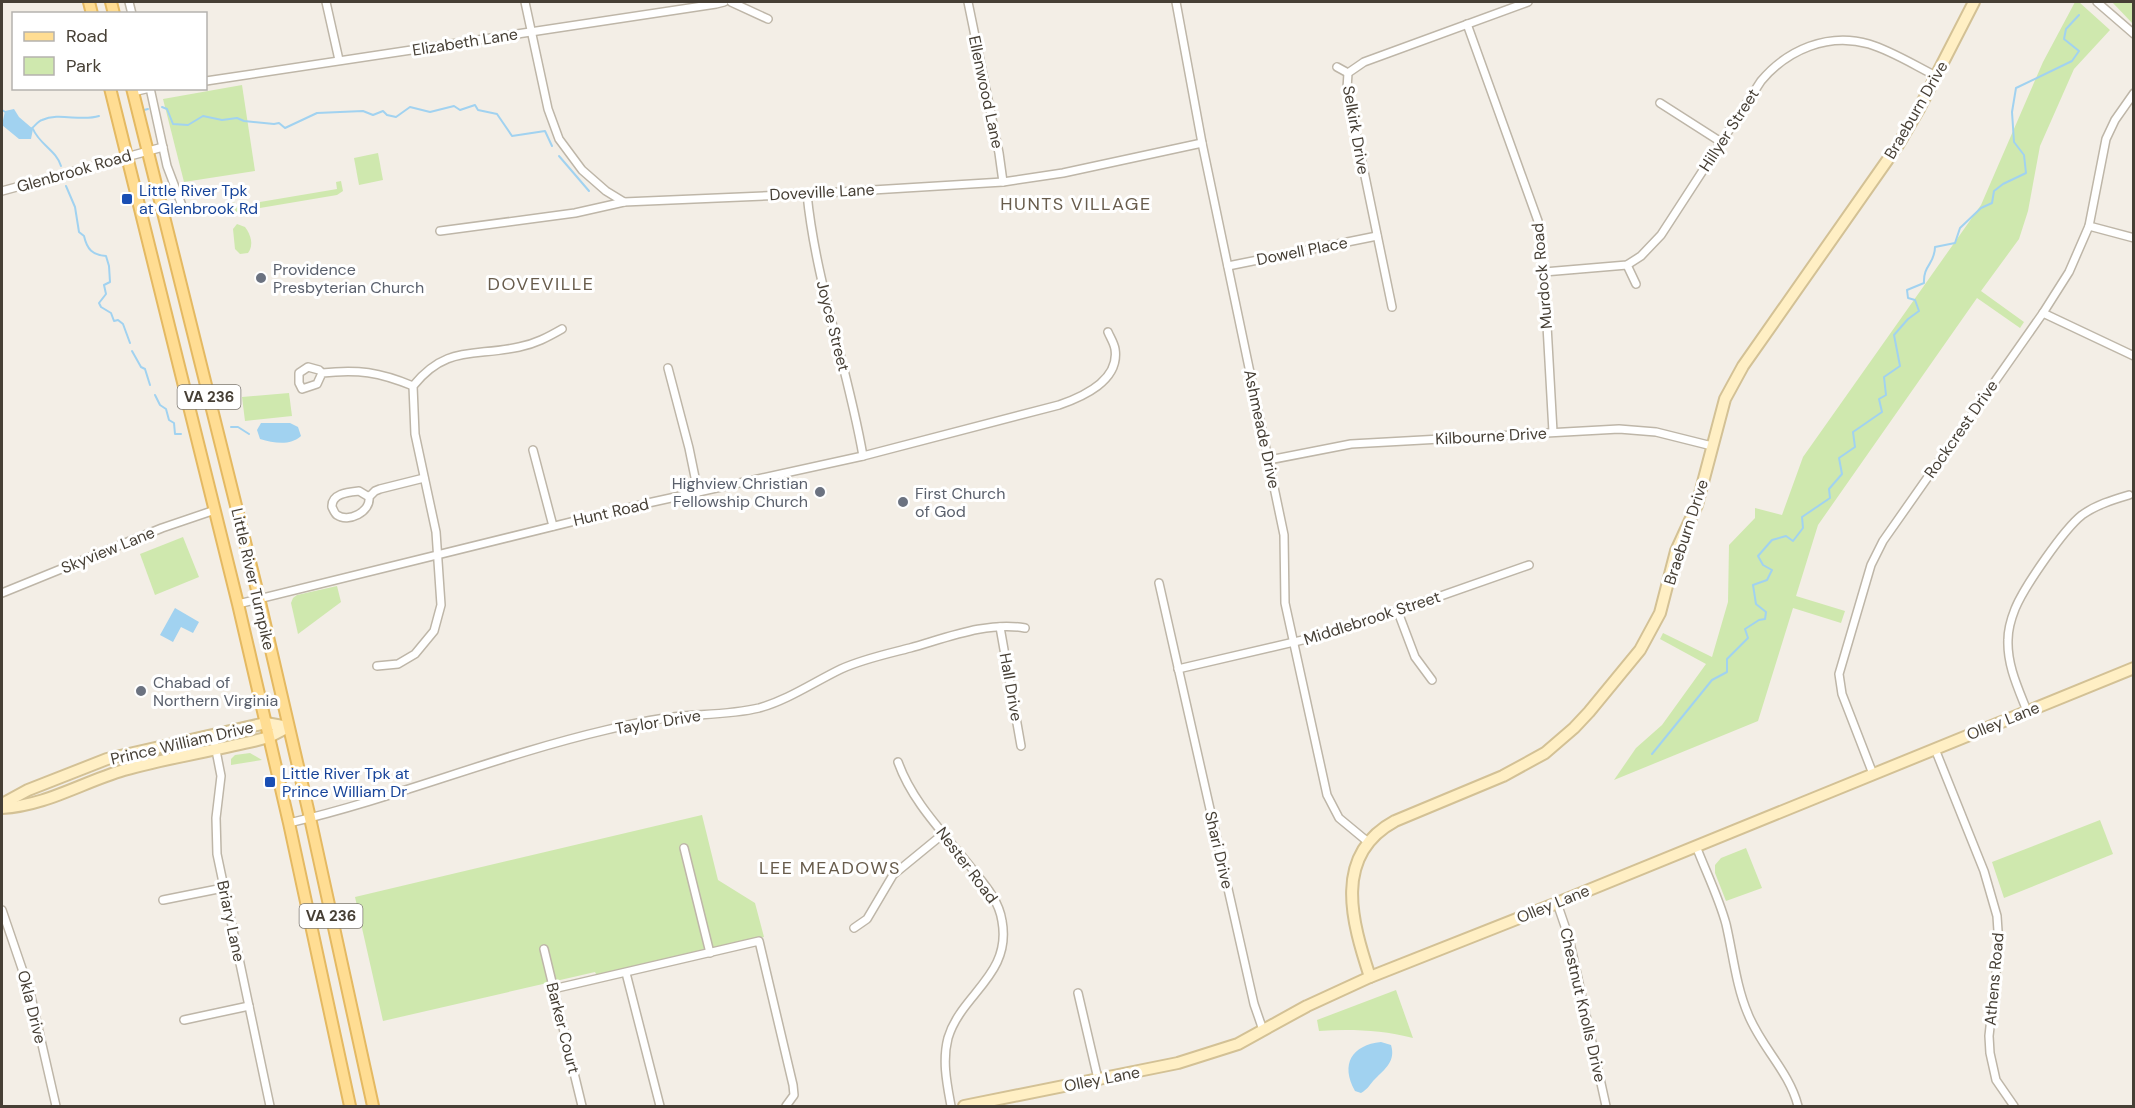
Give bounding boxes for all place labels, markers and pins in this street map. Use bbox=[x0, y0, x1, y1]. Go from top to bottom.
place label: Little River Tpk at Glenbrook Rd bbox=[139, 180, 258, 219]
marker: Little River Tpk at Glenbrook Rd bbox=[120, 192, 134, 206]
place label: Providence Presbyterian Church bbox=[273, 259, 424, 298]
marker: Providence Presbyterian Church bbox=[254, 271, 268, 285]
place label: Highview Christian Fellowship Church bbox=[672, 473, 808, 512]
place label: First Church of God bbox=[915, 483, 1005, 522]
marker: Highview Christian Fellowship Church bbox=[813, 485, 827, 499]
marker: First Church of God bbox=[896, 495, 910, 509]
place label: Chabad of Northern Virginia bbox=[153, 672, 278, 711]
marker: Chabad of Northern Virginia bbox=[134, 684, 148, 698]
place label: Little River Tpk at Prince William Dr bbox=[282, 763, 410, 802]
marker: Little River Tpk at Prince William Dr bbox=[263, 775, 277, 789]

